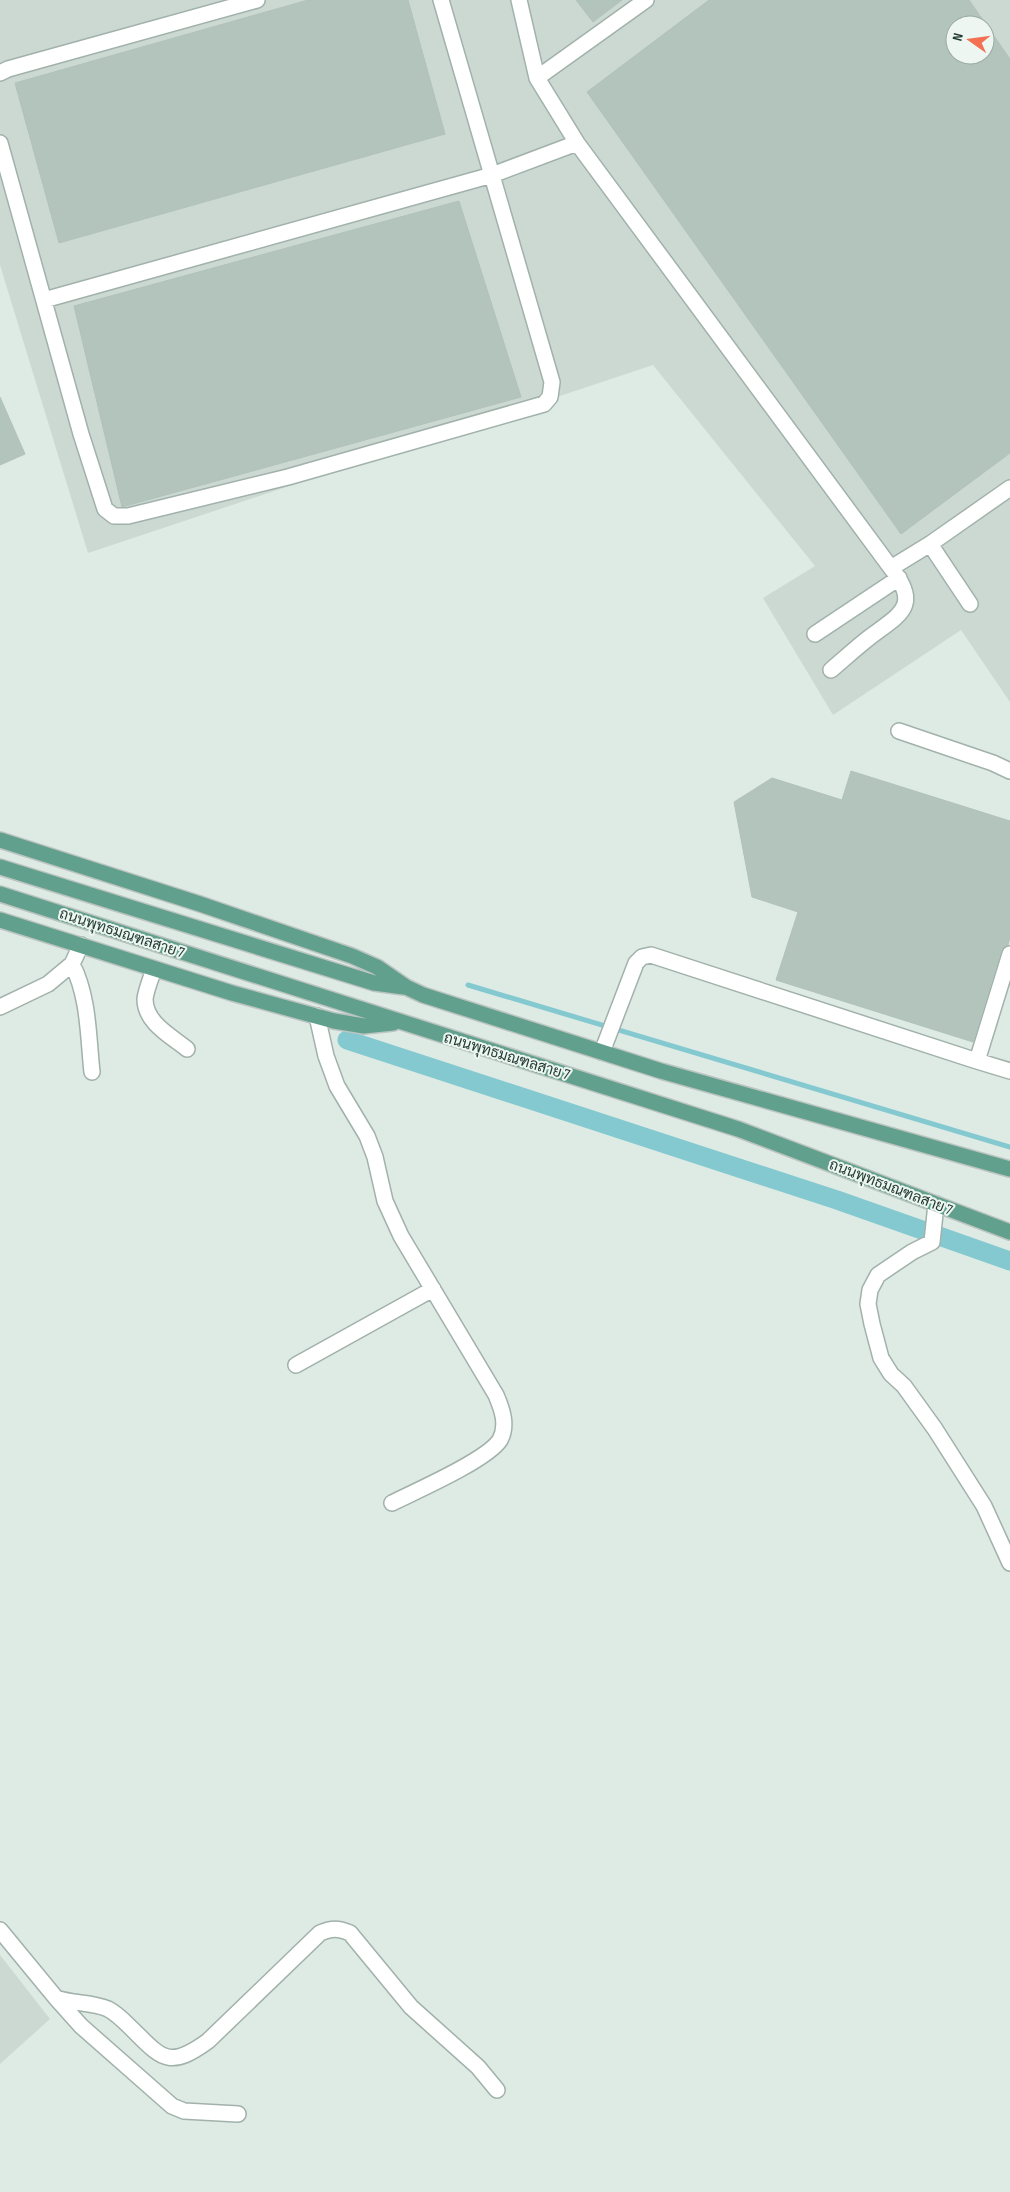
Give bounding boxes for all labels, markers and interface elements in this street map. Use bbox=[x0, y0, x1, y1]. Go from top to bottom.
north arrow bbox=[945, 15, 995, 65]
text: N bbox=[949, 31, 967, 43]
street label: ถนนพุทธมณฑลสาย 7 bbox=[57, 904, 187, 964]
street label: ถนนพุทธมณฑลสาย 7 bbox=[441, 1028, 572, 1086]
street label: ถนนพุทธมณฑลสาย 7 bbox=[826, 1155, 955, 1221]

